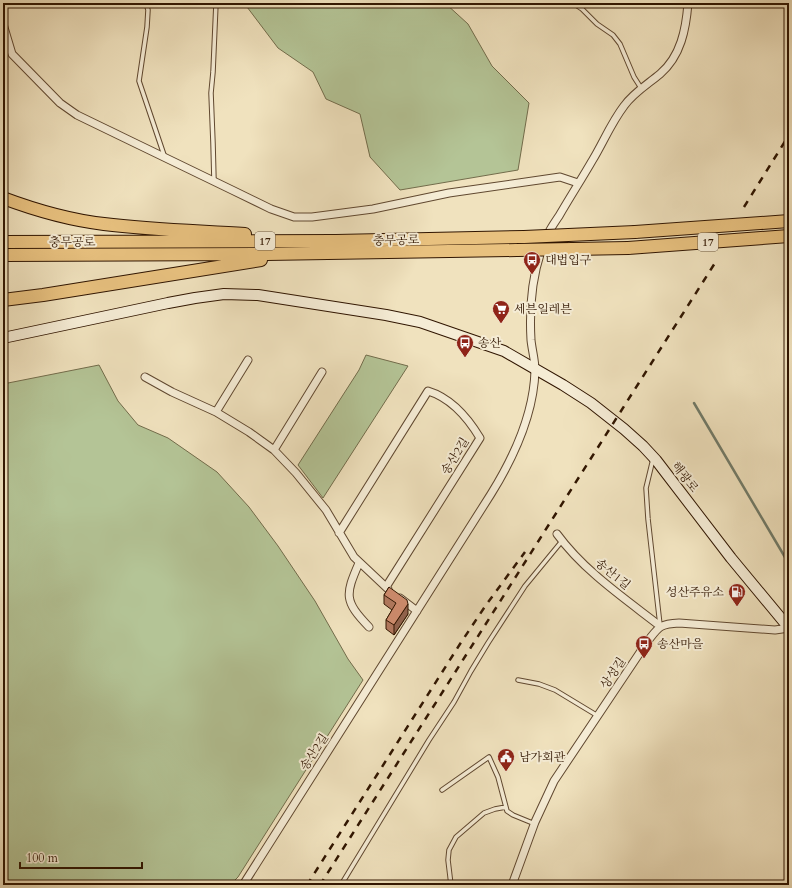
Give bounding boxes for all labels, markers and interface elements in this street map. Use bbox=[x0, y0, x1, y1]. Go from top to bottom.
road number: 17 bbox=[255, 232, 275, 250]
street label: 충무공로 bbox=[373, 232, 420, 248]
road number: 17 bbox=[698, 233, 718, 251]
street label: 충무공로 bbox=[49, 234, 96, 250]
bus stop icon: 대법입구 bbox=[522, 250, 542, 275]
place label: 대법입구 bbox=[545, 252, 592, 268]
supermarket icon: 세븐일레븐 bbox=[491, 299, 511, 324]
place label: 세븐일레븐 bbox=[514, 301, 572, 317]
bus stop icon: 송산 bbox=[455, 333, 475, 358]
place label: 송산 bbox=[478, 335, 502, 351]
street label: 송산2길 bbox=[437, 434, 473, 478]
street label: 해광로 bbox=[668, 458, 702, 496]
street label: 송산1길 bbox=[592, 555, 634, 593]
fuel station icon: 성산주유소 bbox=[727, 582, 747, 607]
place label: 성산주유소 bbox=[666, 584, 724, 600]
bus stop icon: 송산마을 bbox=[634, 634, 654, 659]
place label: 송산마을 bbox=[657, 636, 704, 652]
street label: 상성길 bbox=[597, 654, 629, 692]
street label: 송산2길 bbox=[296, 730, 332, 774]
public building icon: 남가회관 bbox=[496, 747, 516, 772]
place label: 남가회관 bbox=[519, 749, 566, 765]
scale bar bbox=[20, 844, 142, 870]
text: 100 m bbox=[26, 850, 59, 866]

